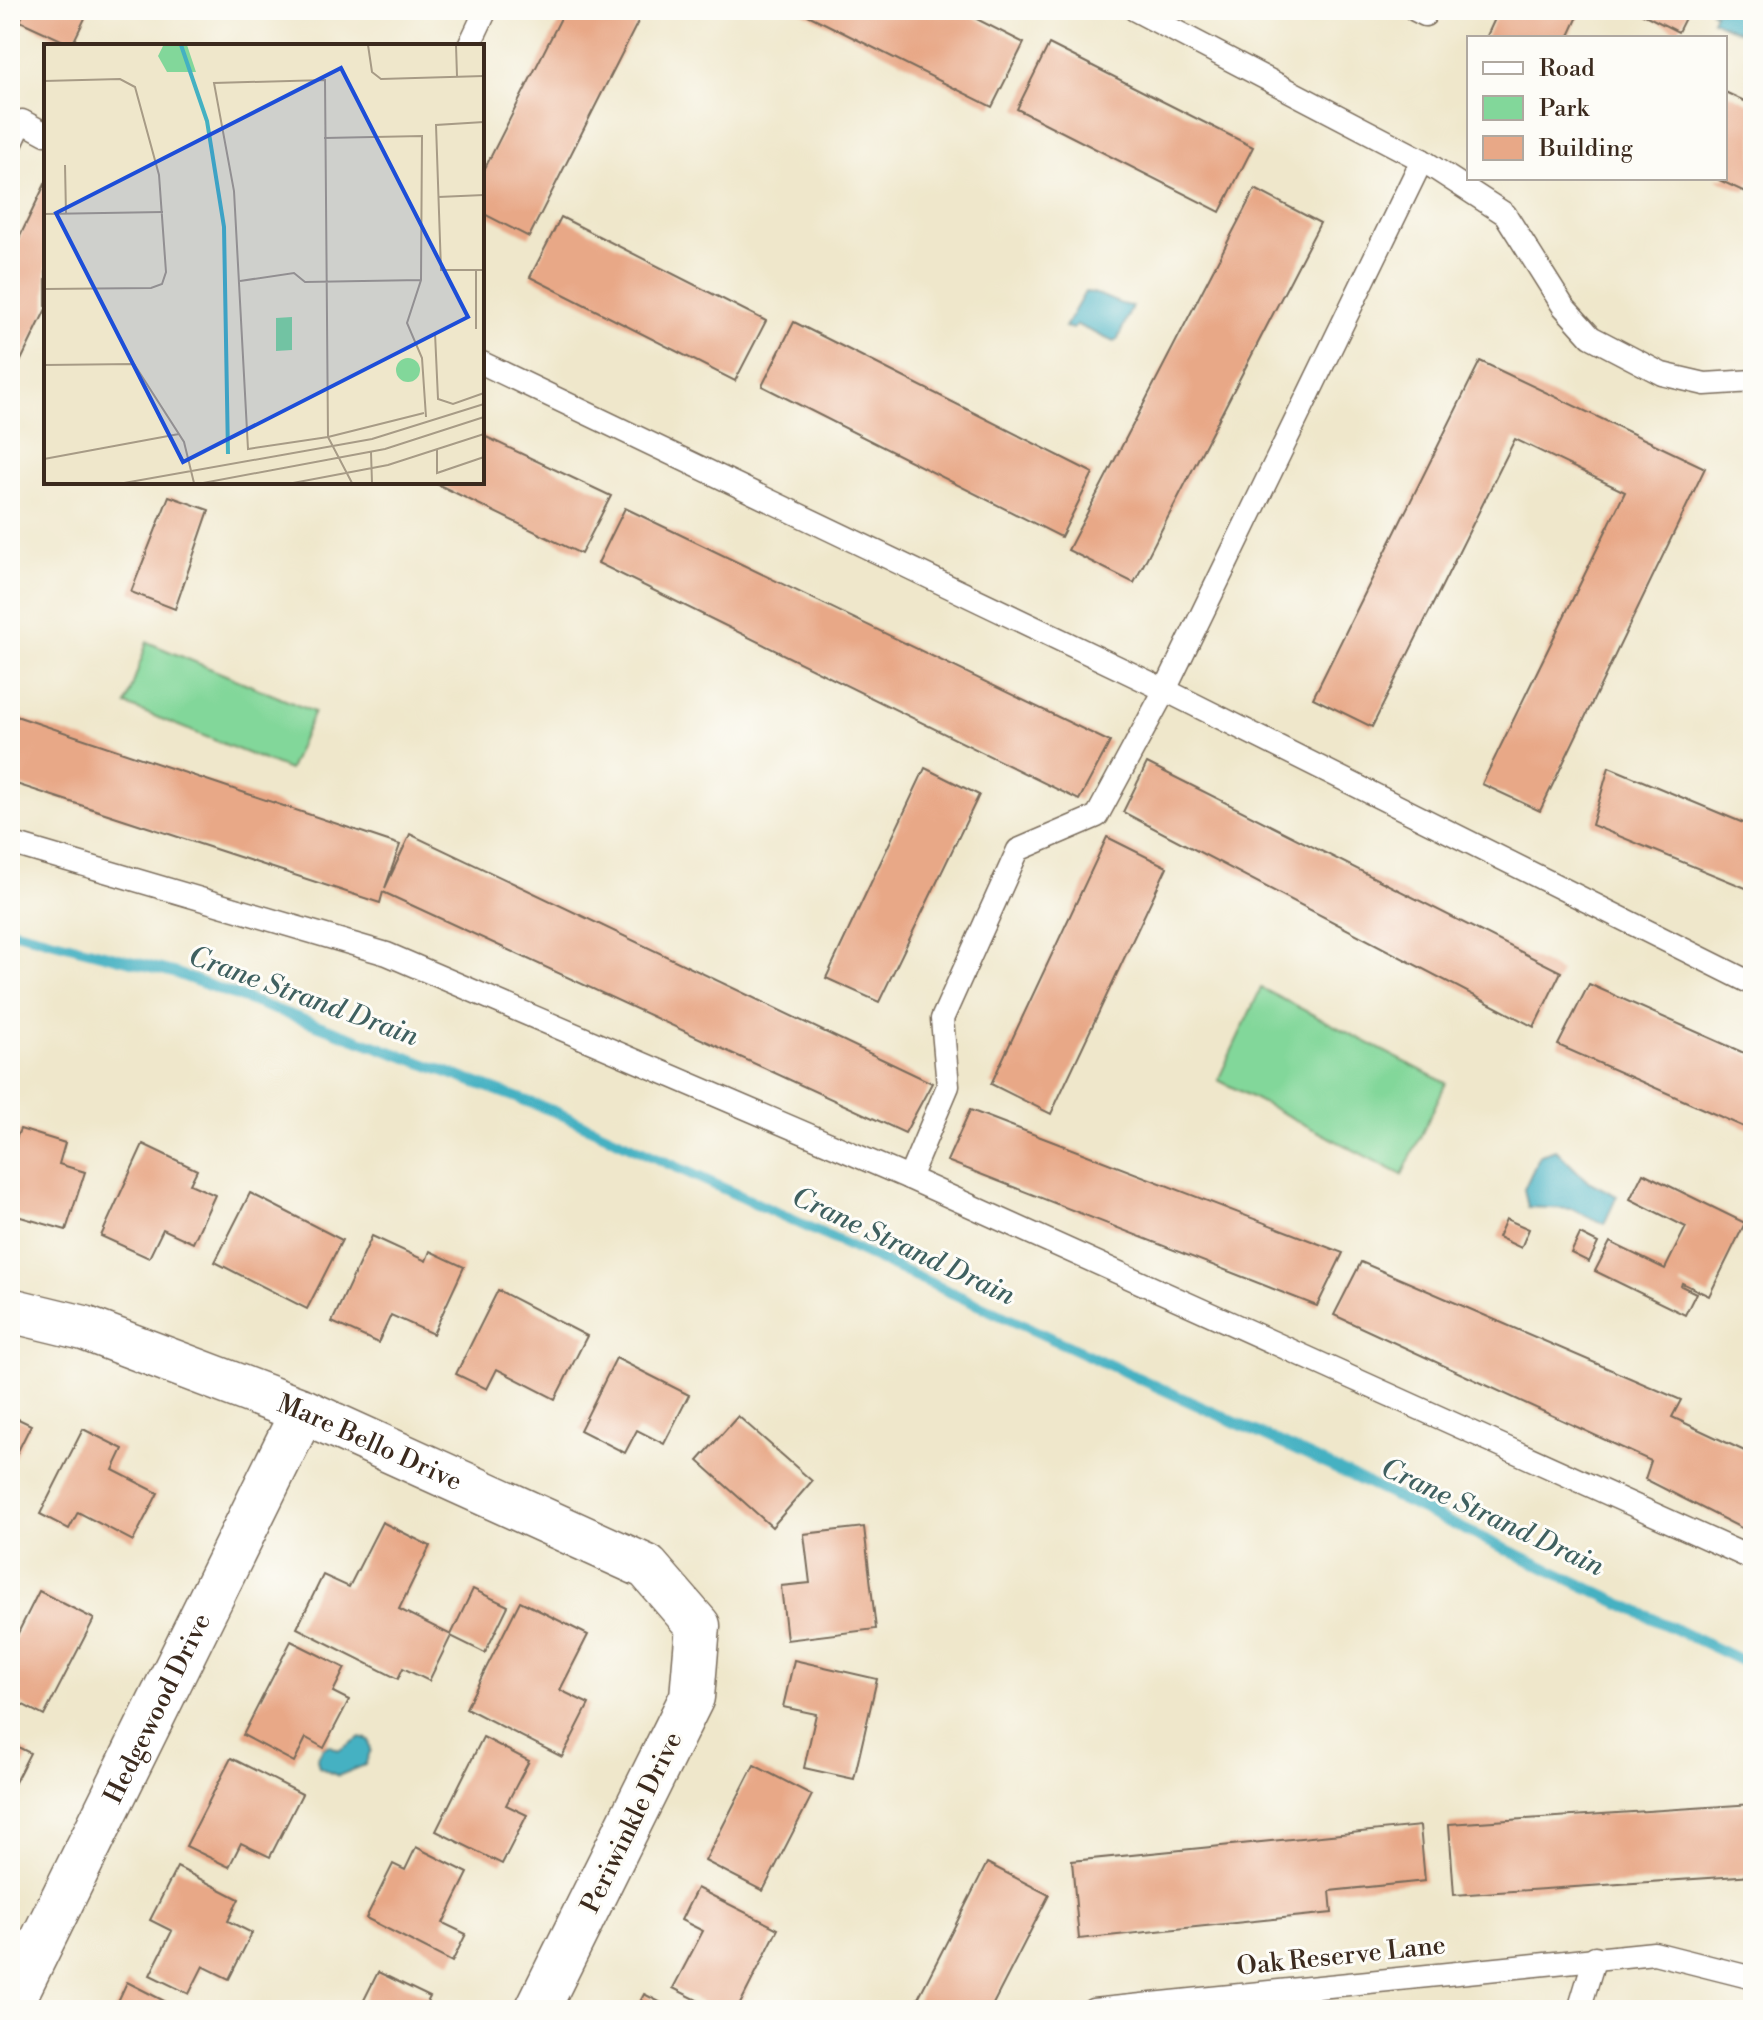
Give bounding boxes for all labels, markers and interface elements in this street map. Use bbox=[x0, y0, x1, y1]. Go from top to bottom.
legend bbox=[1467, 36, 1727, 180]
inset map bbox=[44, 44, 484, 484]
text: Road bbox=[1539, 54, 1595, 84]
text: Park bbox=[1539, 94, 1590, 124]
text: Building bbox=[1538, 134, 1633, 164]
water label: Crane Strand Drain bbox=[184, 939, 424, 1054]
water label: Crane Strand Drain bbox=[786, 1179, 1021, 1314]
street label: Mare Bello Drive bbox=[273, 1388, 467, 1498]
water label: Crane Strand Drain bbox=[1375, 1450, 1610, 1585]
street label: Hedgewood Drive bbox=[97, 1608, 218, 1809]
street label: Periwinkle Drive bbox=[574, 1727, 690, 1918]
street label: Oak Reserve Lane bbox=[1235, 1929, 1447, 1983]

